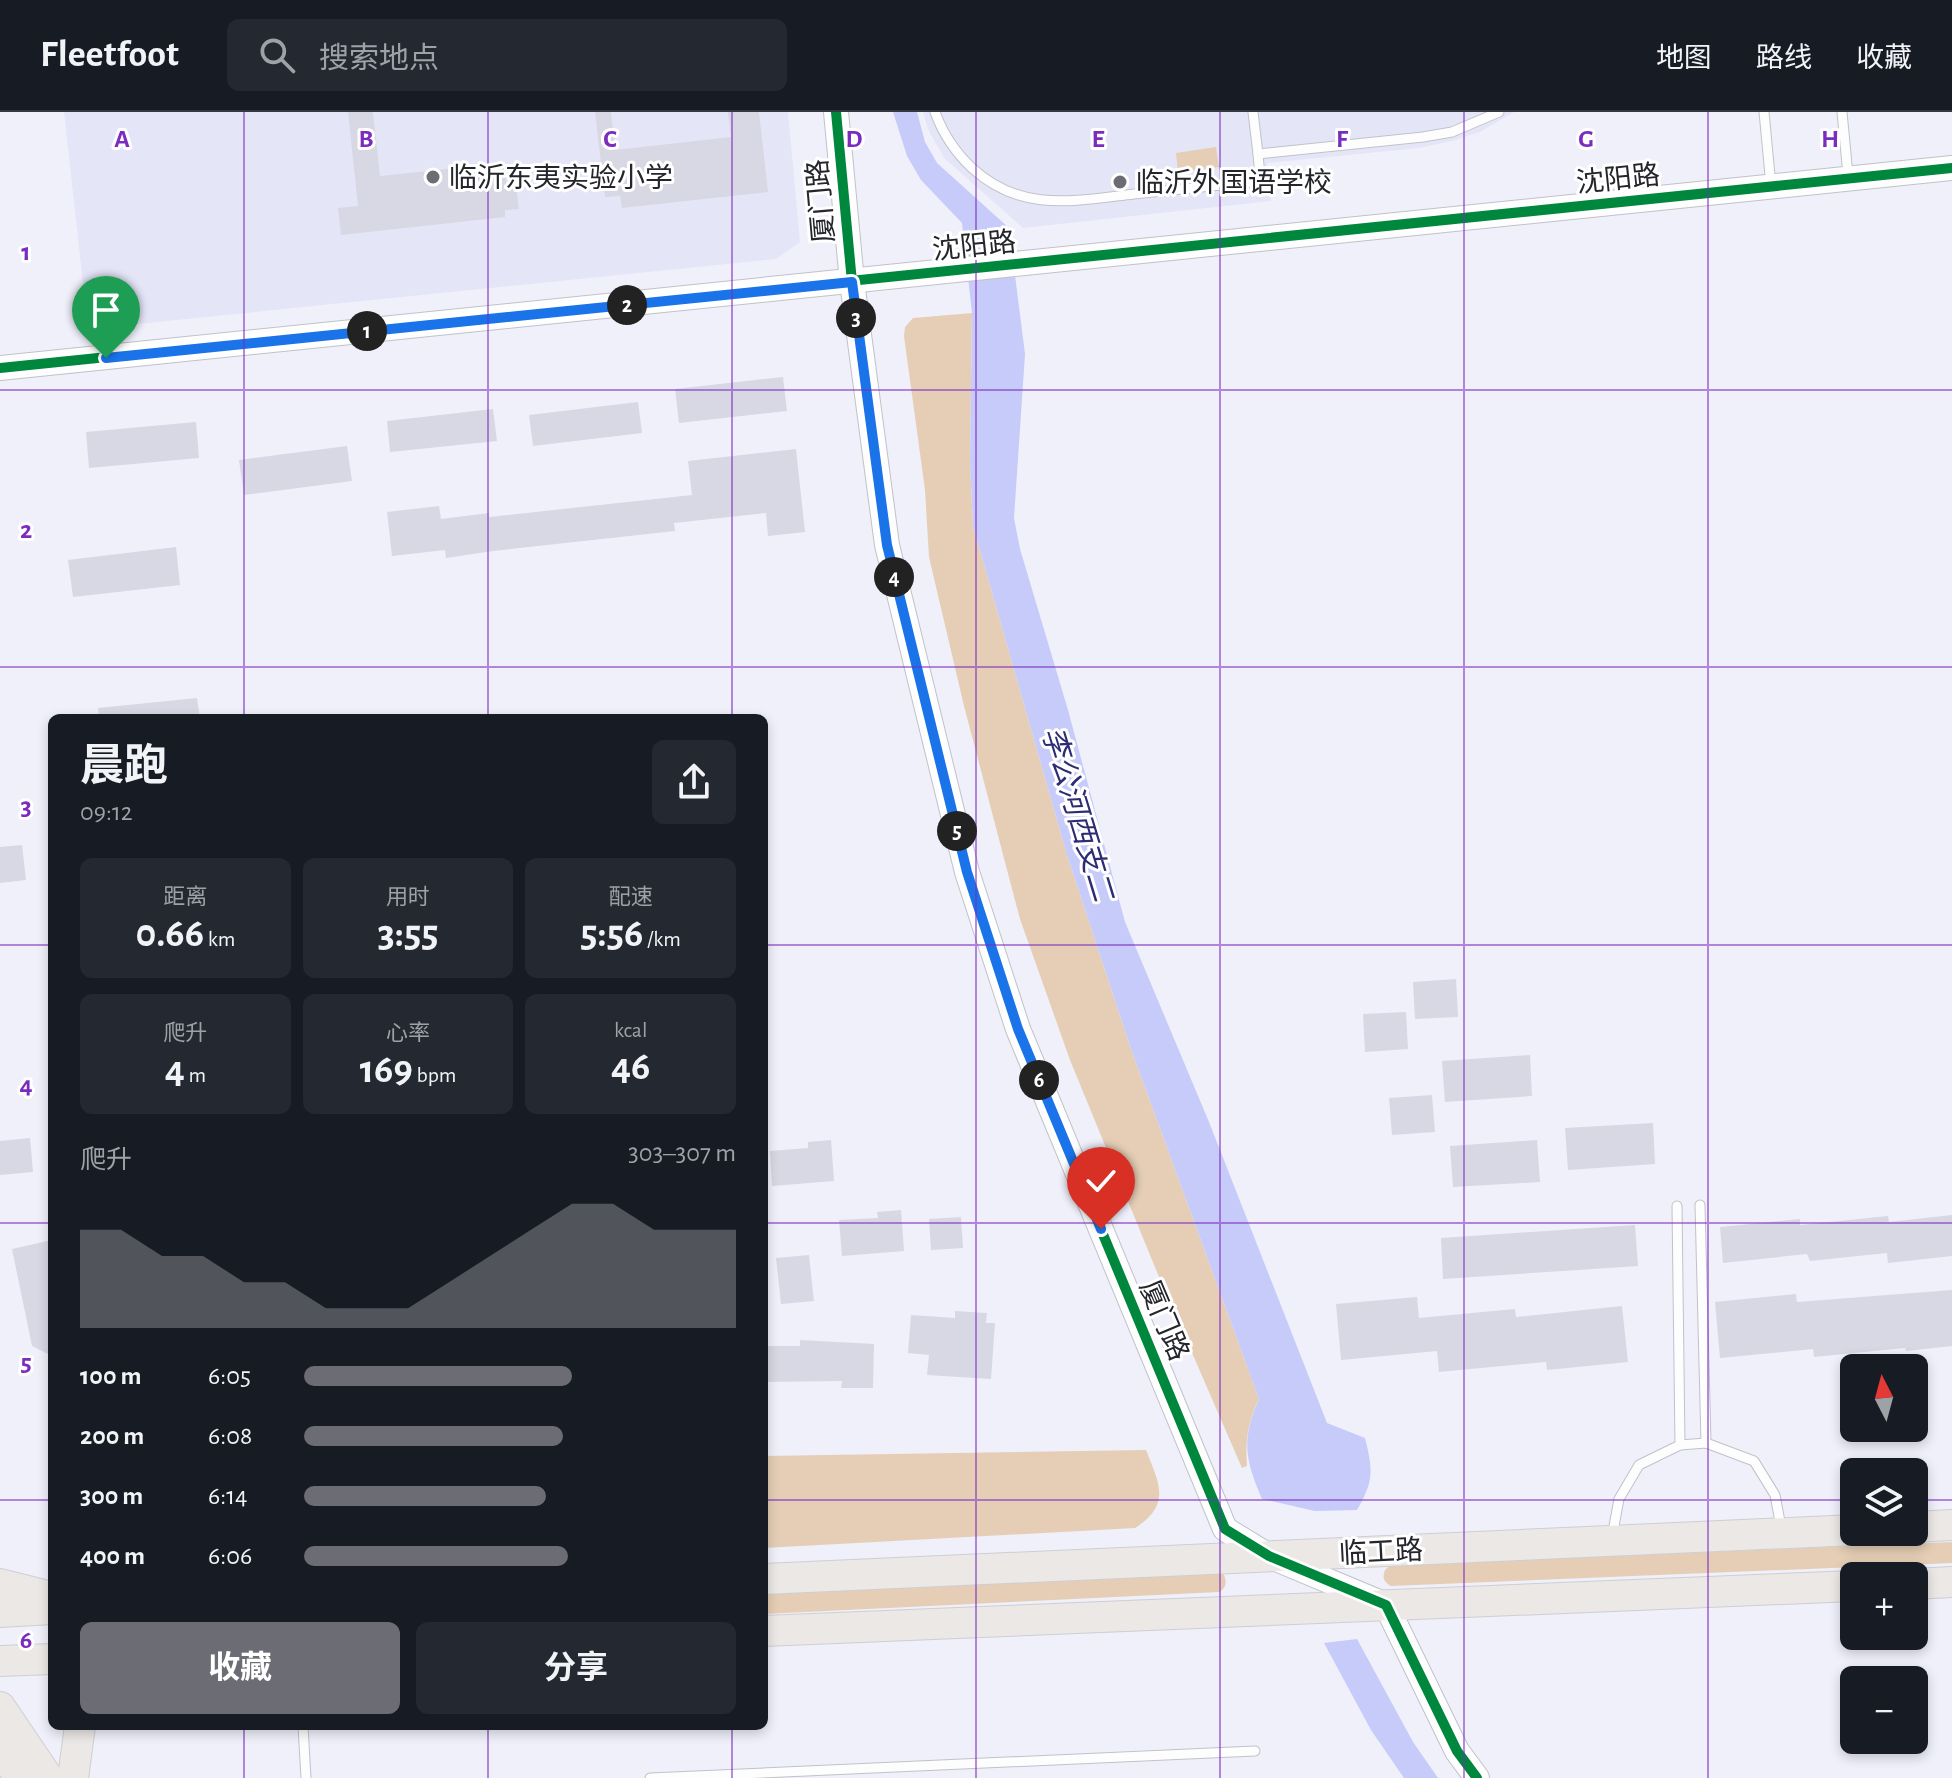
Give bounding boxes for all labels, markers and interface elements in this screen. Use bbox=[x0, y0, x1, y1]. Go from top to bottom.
search box bbox=[227, 19, 787, 91]
icon: search bbox=[255, 33, 299, 77]
text: Fleetfoot bbox=[40, 36, 179, 74]
text: 搜索地点 bbox=[319, 44, 439, 74]
text: 地图 bbox=[1656, 45, 1712, 73]
text: 路线 bbox=[1756, 45, 1812, 73]
text: 收藏 bbox=[1856, 45, 1912, 73]
text: A bbox=[114, 126, 130, 152]
text: B bbox=[358, 126, 374, 152]
text: C bbox=[603, 126, 617, 152]
text: D bbox=[845, 126, 863, 152]
text: E bbox=[1091, 126, 1105, 152]
text: F bbox=[1336, 126, 1349, 152]
text: G bbox=[1578, 126, 1594, 152]
text: H bbox=[1821, 126, 1839, 152]
street label: 厦门路 bbox=[802, 158, 840, 244]
street label: 沈阳路 bbox=[1575, 160, 1661, 198]
place label: 临沂东夷实验小学 bbox=[449, 163, 673, 193]
marker: 临沂东夷实验小学 bbox=[424, 168, 442, 186]
place label: 临沂外国语学校 bbox=[1136, 168, 1332, 198]
marker: 临沂外国语学校 bbox=[1111, 173, 1129, 191]
street label: 沈阳路 bbox=[931, 227, 1017, 265]
text: 1 bbox=[21, 239, 31, 265]
pin bbox=[72, 276, 140, 358]
pin: 2 bbox=[607, 285, 647, 325]
icon: arrive bbox=[84, 288, 128, 332]
text: 2 bbox=[622, 294, 632, 316]
pin: 3 bbox=[836, 298, 876, 338]
text: 3 bbox=[851, 307, 861, 329]
pin: 1 bbox=[347, 311, 387, 351]
text: 1 bbox=[363, 320, 371, 342]
text: 2 bbox=[20, 517, 32, 543]
pin: 4 bbox=[874, 557, 914, 597]
text: 4 bbox=[888, 566, 900, 588]
water label: 李公河西支二 bbox=[1036, 723, 1120, 907]
button: share bbox=[652, 740, 736, 824]
text: 晨跑 bbox=[80, 745, 168, 789]
text: 3 bbox=[20, 794, 32, 820]
text: 09:12 bbox=[80, 799, 133, 825]
pin: 5 bbox=[937, 811, 977, 851]
text: 5 bbox=[952, 820, 962, 842]
text: 距离 bbox=[163, 886, 207, 908]
text: 用时 bbox=[386, 886, 430, 908]
text: 配速 bbox=[609, 886, 653, 908]
text: 0.66 bbox=[135, 914, 204, 954]
text: 3:55 bbox=[378, 914, 438, 954]
text: 5:56 bbox=[580, 914, 643, 954]
text: km bbox=[204, 928, 235, 950]
text: /km bbox=[643, 928, 681, 950]
text: kcal bbox=[614, 1019, 647, 1041]
text: 爬升 bbox=[163, 1022, 207, 1044]
text: 心率 bbox=[386, 1022, 430, 1044]
text: 46 bbox=[611, 1047, 650, 1087]
text: 4 bbox=[165, 1050, 185, 1090]
text: 169 bbox=[360, 1050, 413, 1090]
pin: 6 bbox=[1019, 1060, 1059, 1100]
text: m bbox=[185, 1064, 206, 1086]
text: bpm bbox=[413, 1064, 456, 1086]
text: 6 bbox=[1034, 1069, 1044, 1091]
text: 4 bbox=[19, 1072, 33, 1098]
text: 303–307 m bbox=[628, 1140, 736, 1166]
text: 爬升 bbox=[80, 1147, 132, 1173]
pin bbox=[1067, 1147, 1135, 1229]
icon: check bbox=[1079, 1159, 1123, 1203]
street label: 厦门路 bbox=[1134, 1276, 1194, 1365]
text: 5 bbox=[20, 1350, 32, 1376]
north arrow bbox=[1840, 1354, 1928, 1442]
map controls bbox=[1840, 1354, 1928, 1754]
text: 100 m bbox=[80, 1363, 141, 1389]
text: 6:05 bbox=[208, 1363, 251, 1389]
text: 200 m bbox=[80, 1423, 144, 1449]
text: 6:08 bbox=[208, 1423, 252, 1449]
button: layers bbox=[1840, 1458, 1928, 1546]
text: 300 m bbox=[80, 1483, 143, 1509]
text: 6:14 bbox=[208, 1483, 248, 1509]
street label: 临工路 bbox=[1338, 1535, 1424, 1569]
text: 400 m bbox=[80, 1543, 145, 1569]
text: 6:06 bbox=[208, 1543, 252, 1569]
button: + bbox=[1840, 1562, 1928, 1650]
button: 收藏 bbox=[80, 1622, 400, 1714]
button: 分享 bbox=[416, 1622, 736, 1714]
text: 6 bbox=[20, 1627, 32, 1653]
button: − bbox=[1840, 1666, 1928, 1754]

